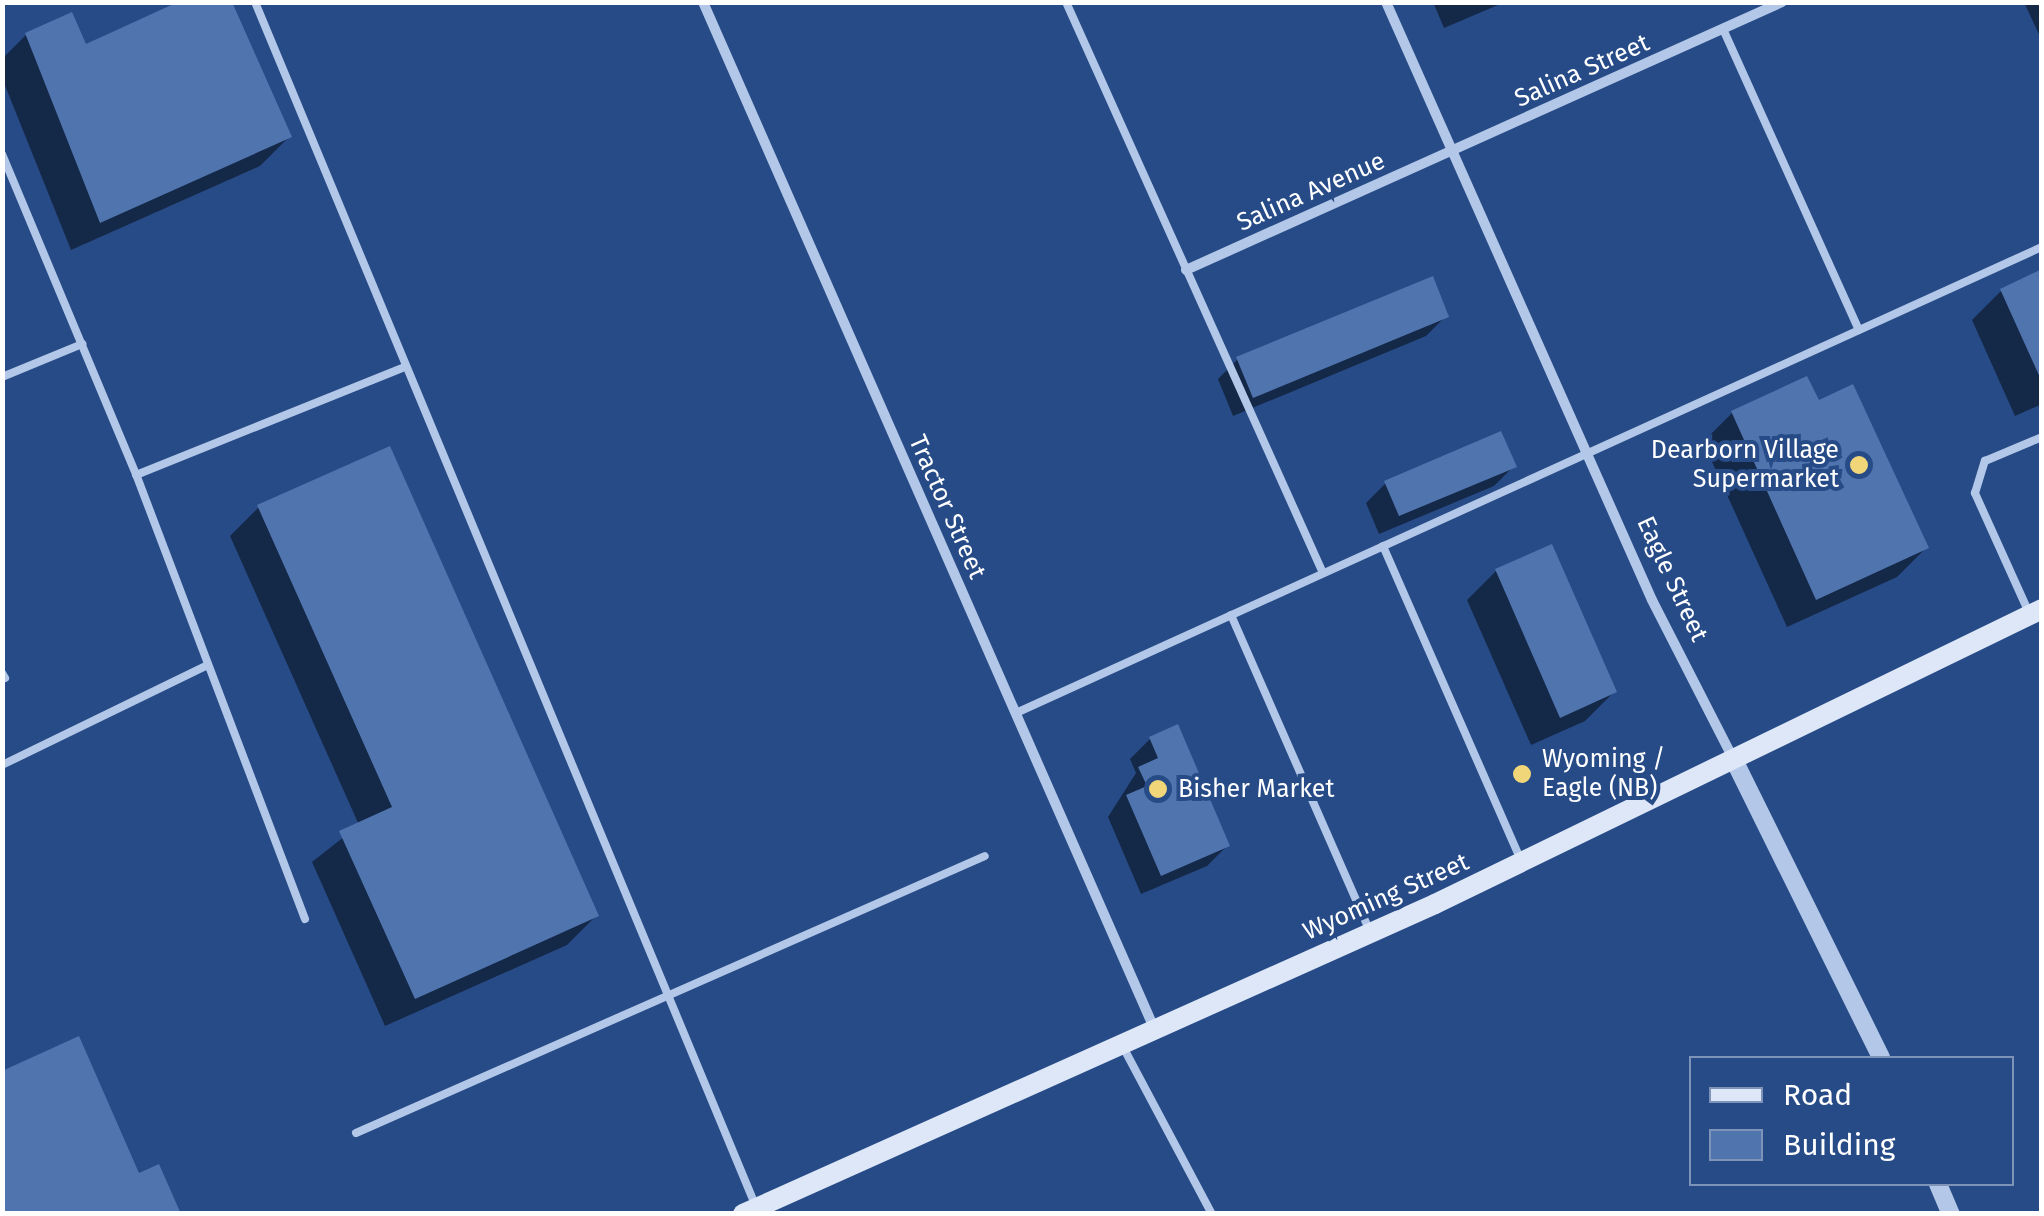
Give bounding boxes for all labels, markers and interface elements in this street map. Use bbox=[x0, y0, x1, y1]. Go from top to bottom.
street label: Salina Street bbox=[1510, 28, 1654, 114]
street label: Salina Avenue bbox=[1232, 146, 1390, 238]
street label: Tractor Street bbox=[902, 431, 992, 583]
place label: Dearborn Village Supermarket bbox=[1651, 436, 1839, 495]
marker: Dearborn Village Supermarket bbox=[1848, 454, 1870, 476]
street label: Eagle Street bbox=[1630, 512, 1714, 646]
place label: Wyoming / Eagle (NB) bbox=[1542, 745, 1665, 804]
marker: Wyoming / Eagle (NB) bbox=[1511, 763, 1533, 785]
place label: Bisher Market bbox=[1178, 774, 1334, 804]
marker: Bisher Market bbox=[1147, 778, 1169, 800]
street label: Wyoming Street bbox=[1299, 847, 1473, 947]
legend bbox=[1689, 1056, 2014, 1186]
text: Road bbox=[1783, 1077, 1852, 1113]
text: Building bbox=[1783, 1127, 1895, 1163]

